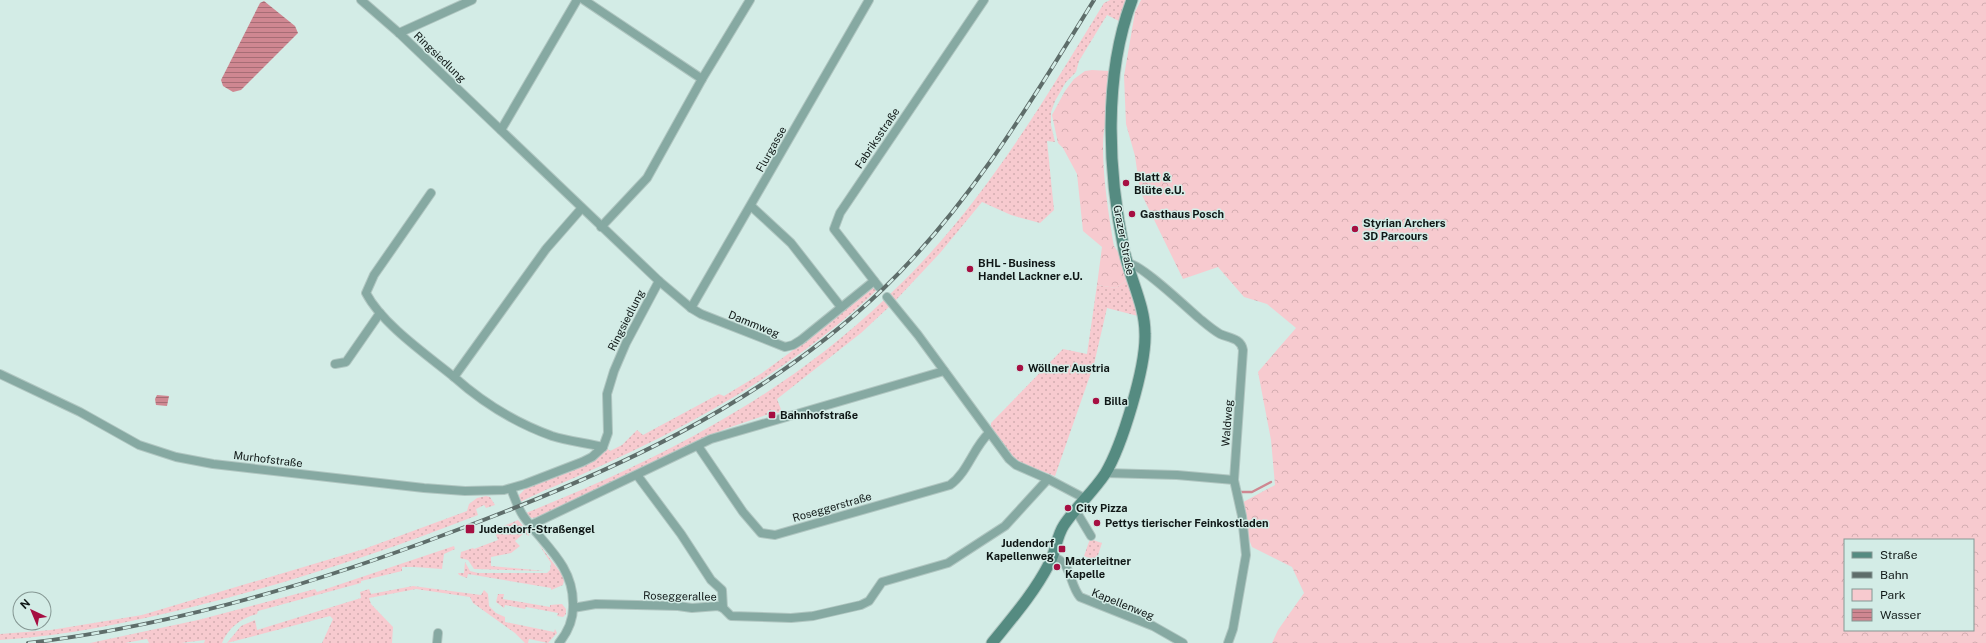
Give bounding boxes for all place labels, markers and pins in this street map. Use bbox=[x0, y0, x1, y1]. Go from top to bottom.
place label: Blatt & Blüte e.U. bbox=[1134, 171, 1185, 196]
marker: Blatt & Blüte e.U. bbox=[1121, 178, 1131, 188]
place label: Gasthaus Posch bbox=[1140, 208, 1224, 220]
marker: Gasthaus Posch bbox=[1127, 209, 1137, 219]
place label: Styrian Archers 3D Parcours bbox=[1363, 217, 1446, 242]
marker: Styrian Archers 3D Parcours bbox=[1350, 224, 1360, 234]
place label: BHL - Business Handel Lackner e.U. bbox=[978, 257, 1083, 282]
marker: BHL - Business Handel Lackner e.U. bbox=[965, 264, 975, 274]
place label: Wöllner Austria bbox=[1028, 362, 1110, 374]
marker: Wöllner Austria bbox=[1015, 363, 1025, 373]
place label: Billa bbox=[1104, 395, 1128, 407]
marker: Billa bbox=[1091, 396, 1101, 406]
place label: Bahnhofstraße bbox=[780, 409, 858, 421]
marker: Bahnhofstraße bbox=[767, 410, 777, 420]
place label: City Pizza bbox=[1076, 502, 1128, 514]
marker: City Pizza bbox=[1063, 503, 1073, 513]
place label: Pettys tierischer Feinkostladen bbox=[1105, 517, 1269, 529]
marker: Pettys tierischer Feinkostladen bbox=[1092, 518, 1102, 528]
marker: Judendorf-Straßengel bbox=[464, 523, 476, 535]
place label: Judendorf-Straßengel bbox=[479, 523, 595, 535]
place label: Judendorf Kapellenweg bbox=[986, 537, 1055, 562]
marker: Judendorf Kapellenweg bbox=[1057, 544, 1067, 554]
place label: Materleitner Kapelle bbox=[1065, 555, 1131, 580]
marker: Materleitner Kapelle bbox=[1052, 562, 1062, 572]

